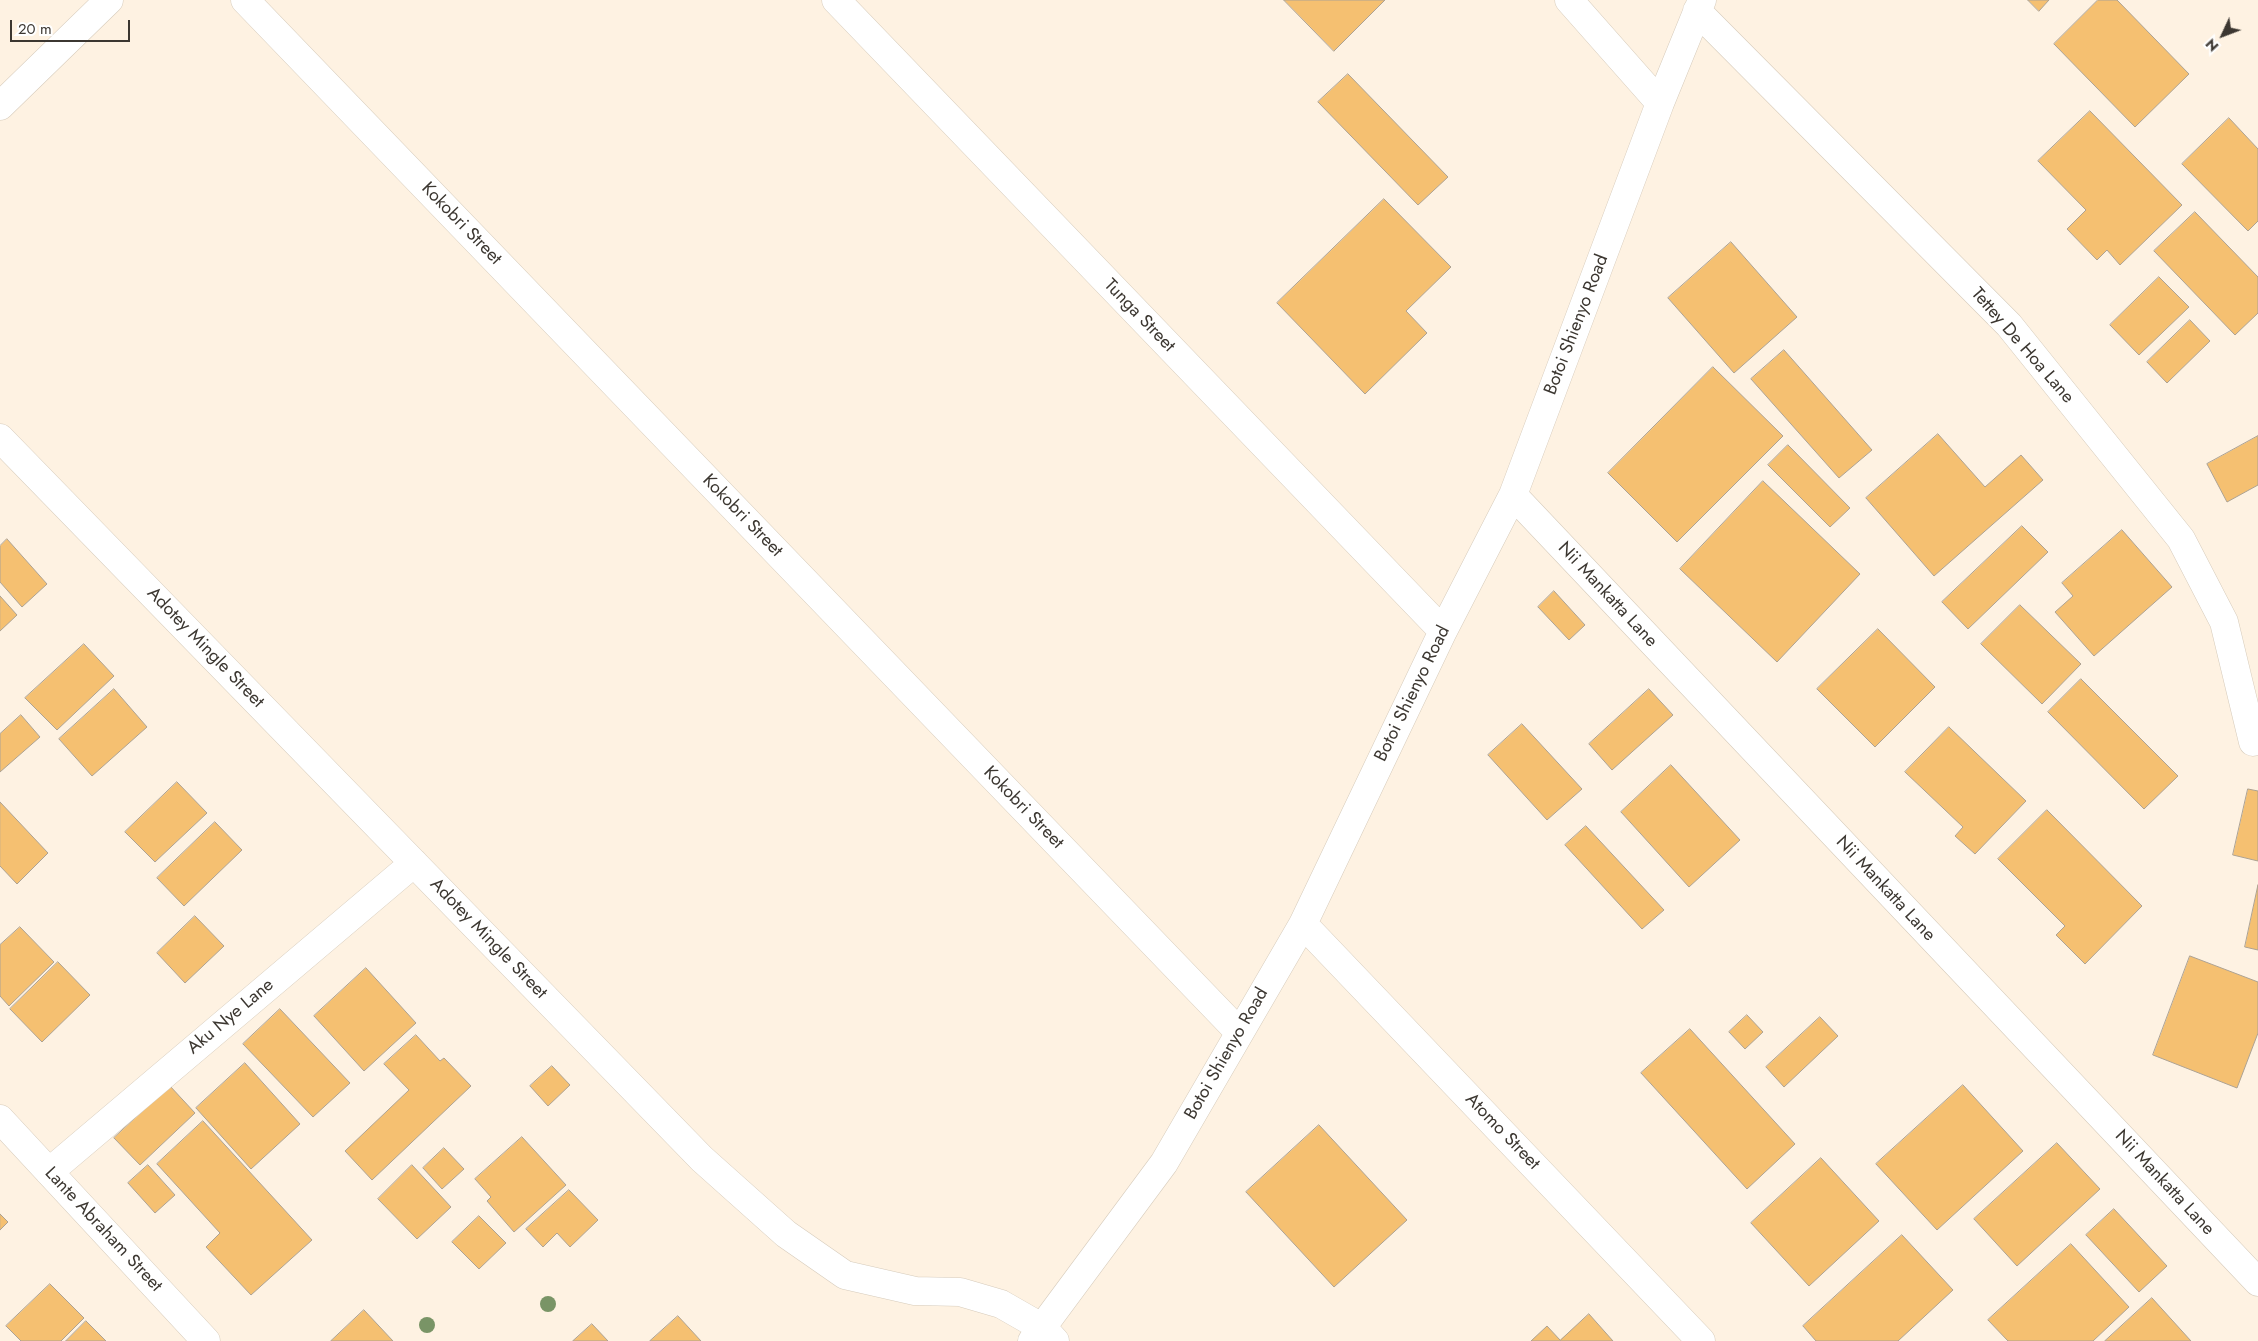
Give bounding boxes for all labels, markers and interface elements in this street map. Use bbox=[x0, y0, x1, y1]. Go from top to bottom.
scale bar bbox=[12, 10, 132, 42]
north arrow bbox=[2198, 10, 2248, 60]
text: 20 m bbox=[18, 18, 52, 40]
text: N bbox=[2201, 34, 2223, 56]
street label: Kokobri Street bbox=[416, 178, 506, 270]
street label: Botoi Shienyo Road bbox=[1540, 252, 1614, 398]
street label: Tunga Street bbox=[1099, 275, 1179, 357]
street label: Tettey De Hoa Lane bbox=[1966, 284, 2078, 408]
street label: Kokobri Street bbox=[697, 470, 787, 562]
street label: Nii Mankatta Lane bbox=[1553, 538, 1661, 652]
street label: Adotey Mingle Street bbox=[142, 583, 268, 713]
street label: Botoi Shienyo Road bbox=[1371, 623, 1455, 765]
street label: Kokobri Street bbox=[978, 762, 1068, 854]
street label: Nii Mankatta Lane bbox=[1831, 832, 1939, 946]
street label: Adotey Mingle Street bbox=[425, 874, 551, 1004]
street label: Aku Nye Lane bbox=[183, 975, 279, 1059]
street label: Botoi Shienyo Road bbox=[1181, 984, 1273, 1124]
street label: Atomo Street bbox=[1460, 1089, 1544, 1175]
street label: Nii Mankatta Lane bbox=[2110, 1126, 2218, 1240]
street label: Lante Abraham Street bbox=[40, 1163, 166, 1297]

